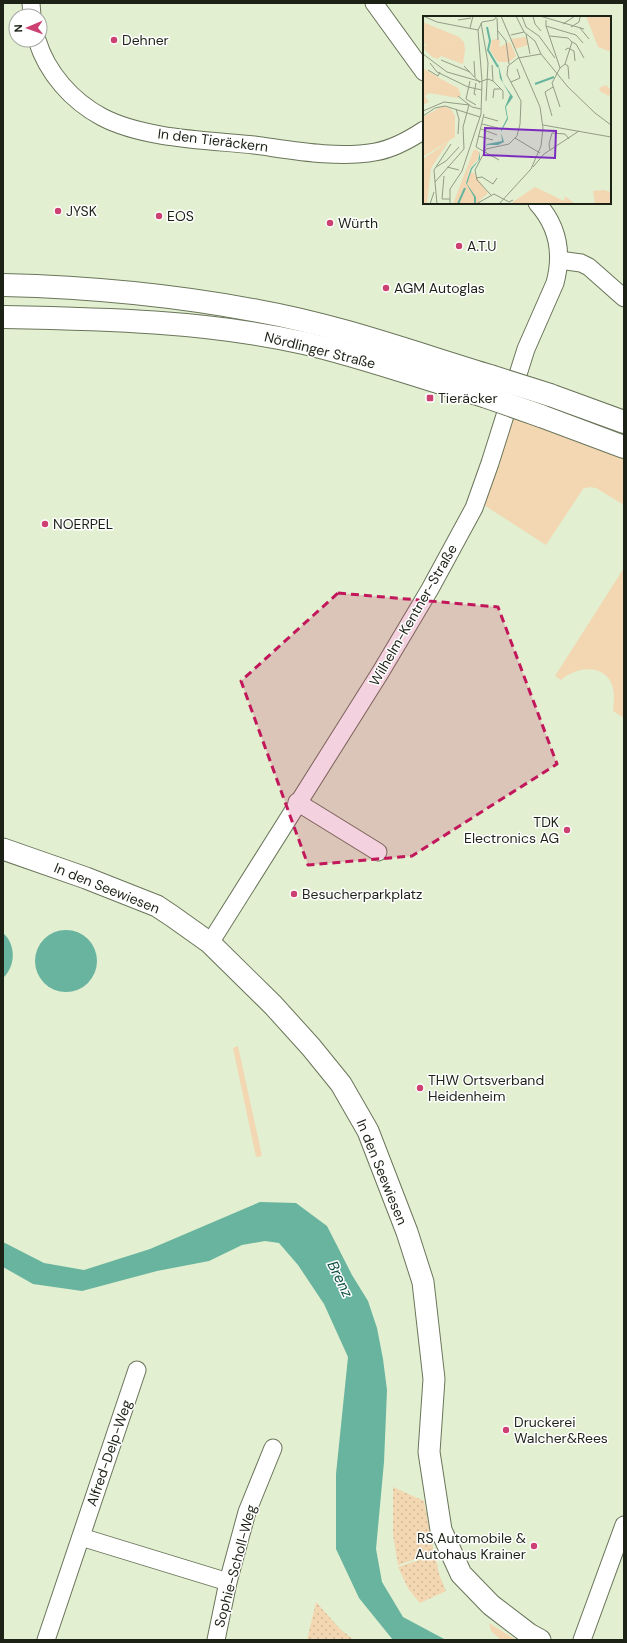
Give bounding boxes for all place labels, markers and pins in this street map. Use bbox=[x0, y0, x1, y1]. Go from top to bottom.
place label: Dehner bbox=[122, 31, 169, 49]
marker: Dehner bbox=[109, 35, 119, 45]
place label: JYSK bbox=[66, 202, 97, 220]
marker: JYSK bbox=[53, 206, 63, 216]
place label: EOS bbox=[167, 207, 194, 225]
marker: EOS bbox=[154, 211, 164, 221]
place label: Würth bbox=[338, 214, 378, 232]
marker: Würth bbox=[325, 218, 335, 228]
place label: A.T.U bbox=[467, 237, 496, 255]
marker: A.T.U bbox=[454, 241, 464, 251]
place label: AGM Autoglas bbox=[394, 279, 485, 297]
marker: AGM Autoglas bbox=[381, 283, 391, 293]
place label: Tieräcker bbox=[438, 389, 498, 407]
marker: Tieräcker bbox=[425, 393, 435, 403]
place label: NOERPEL bbox=[53, 515, 113, 533]
marker: NOERPEL bbox=[40, 519, 50, 529]
place label: TDK Electronics AG bbox=[464, 813, 559, 847]
marker: TDK Electronics AG bbox=[562, 825, 572, 835]
place label: Besucherparkplatz bbox=[302, 885, 422, 903]
marker: Besucherparkplatz bbox=[289, 889, 299, 899]
place label: THW Ortsverband Heidenheim bbox=[428, 1071, 544, 1105]
marker: THW Ortsverband Heidenheim bbox=[415, 1083, 425, 1093]
place label: Druckerei Walcher&Rees bbox=[514, 1413, 608, 1447]
marker: Druckerei Walcher&Rees bbox=[501, 1425, 511, 1435]
place label: RS Automobile & Autohaus Krainer bbox=[415, 1529, 526, 1563]
marker: RS Automobile & Autohaus Krainer bbox=[529, 1541, 539, 1551]

